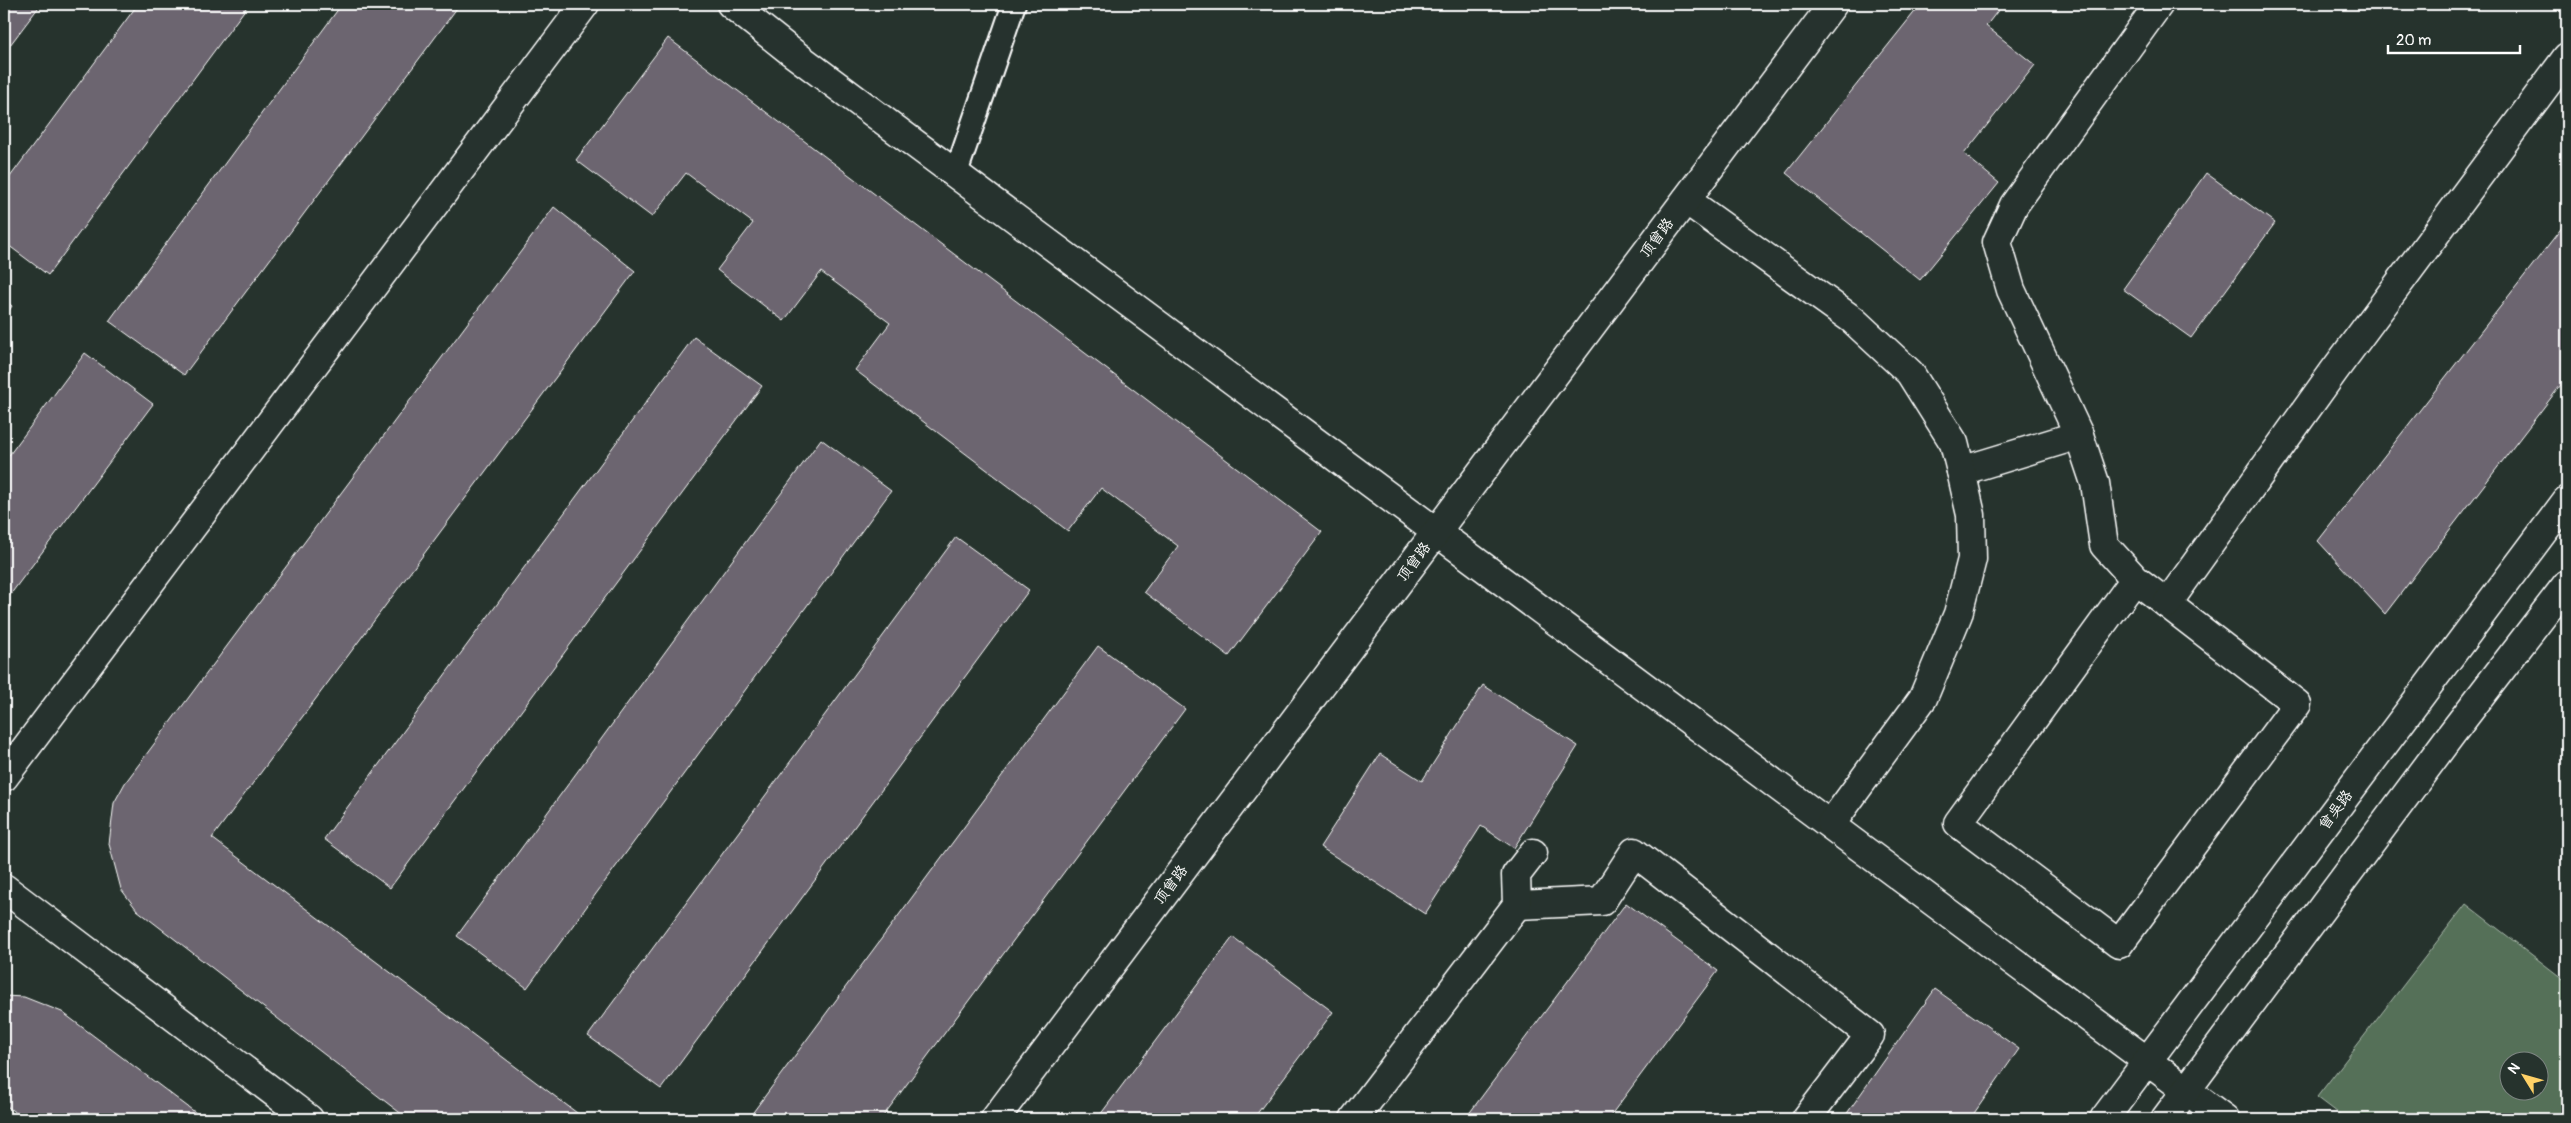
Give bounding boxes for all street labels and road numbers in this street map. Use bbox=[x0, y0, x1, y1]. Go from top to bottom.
street label: 顶曾路 bbox=[1636, 214, 1678, 262]
street label: 顶曾路 bbox=[1393, 538, 1435, 586]
street label: 曾吴路 bbox=[2315, 786, 2357, 834]
street label: 顶曾路 bbox=[1150, 861, 1192, 909]

